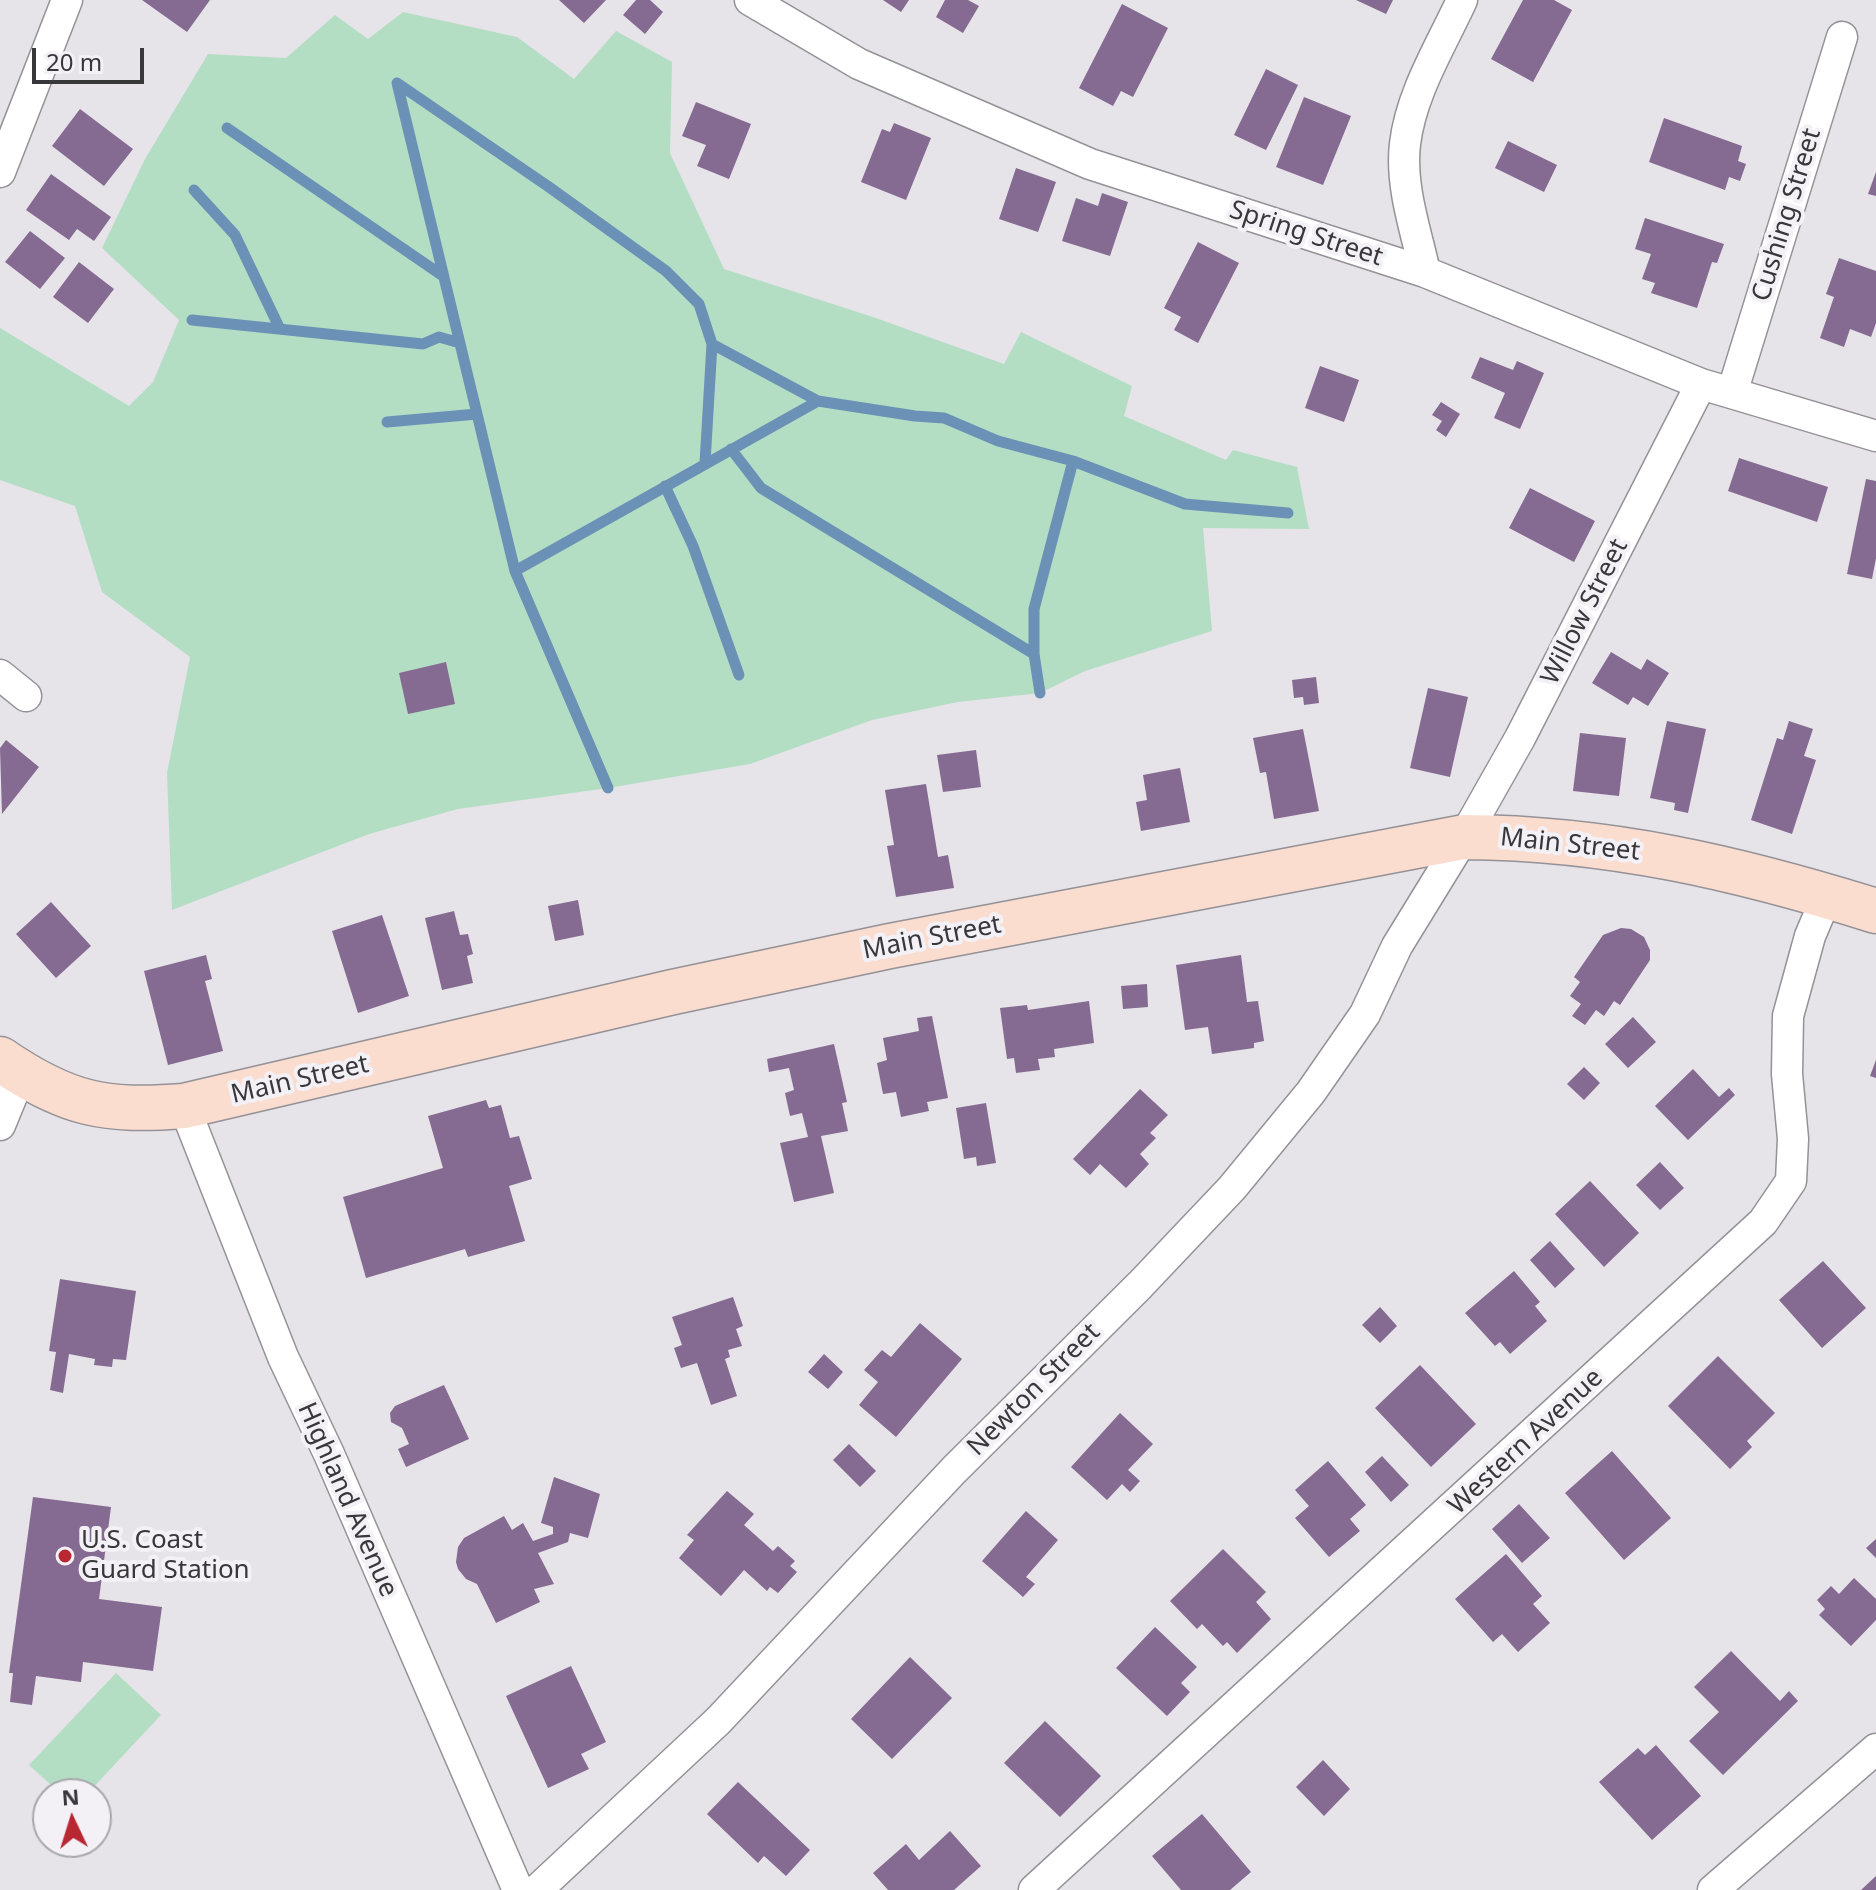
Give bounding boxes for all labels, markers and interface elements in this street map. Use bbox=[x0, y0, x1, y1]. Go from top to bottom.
scale bar bbox=[36, 32, 148, 82]
text: 20 m bbox=[46, 45, 102, 78]
street label: Cushing Street bbox=[1746, 125, 1828, 305]
street label: Spring Street bbox=[1226, 195, 1386, 273]
street label: Willow Street bbox=[1535, 534, 1635, 690]
street label: Main Street bbox=[1499, 822, 1641, 868]
street label: Main Street bbox=[860, 909, 1004, 967]
street label: Main Street bbox=[228, 1049, 372, 1111]
street label: Newton Street bbox=[961, 1317, 1107, 1463]
street label: Western Avenue bbox=[1442, 1363, 1610, 1521]
street label: Highland Avenue bbox=[290, 1398, 404, 1602]
place label: U.S. Coast Guard Station bbox=[81, 1525, 250, 1586]
marker: U.S. Coast Guard Station bbox=[56, 1547, 74, 1565]
north arrow bbox=[32, 1778, 112, 1858]
text: N bbox=[60, 1780, 80, 1812]

